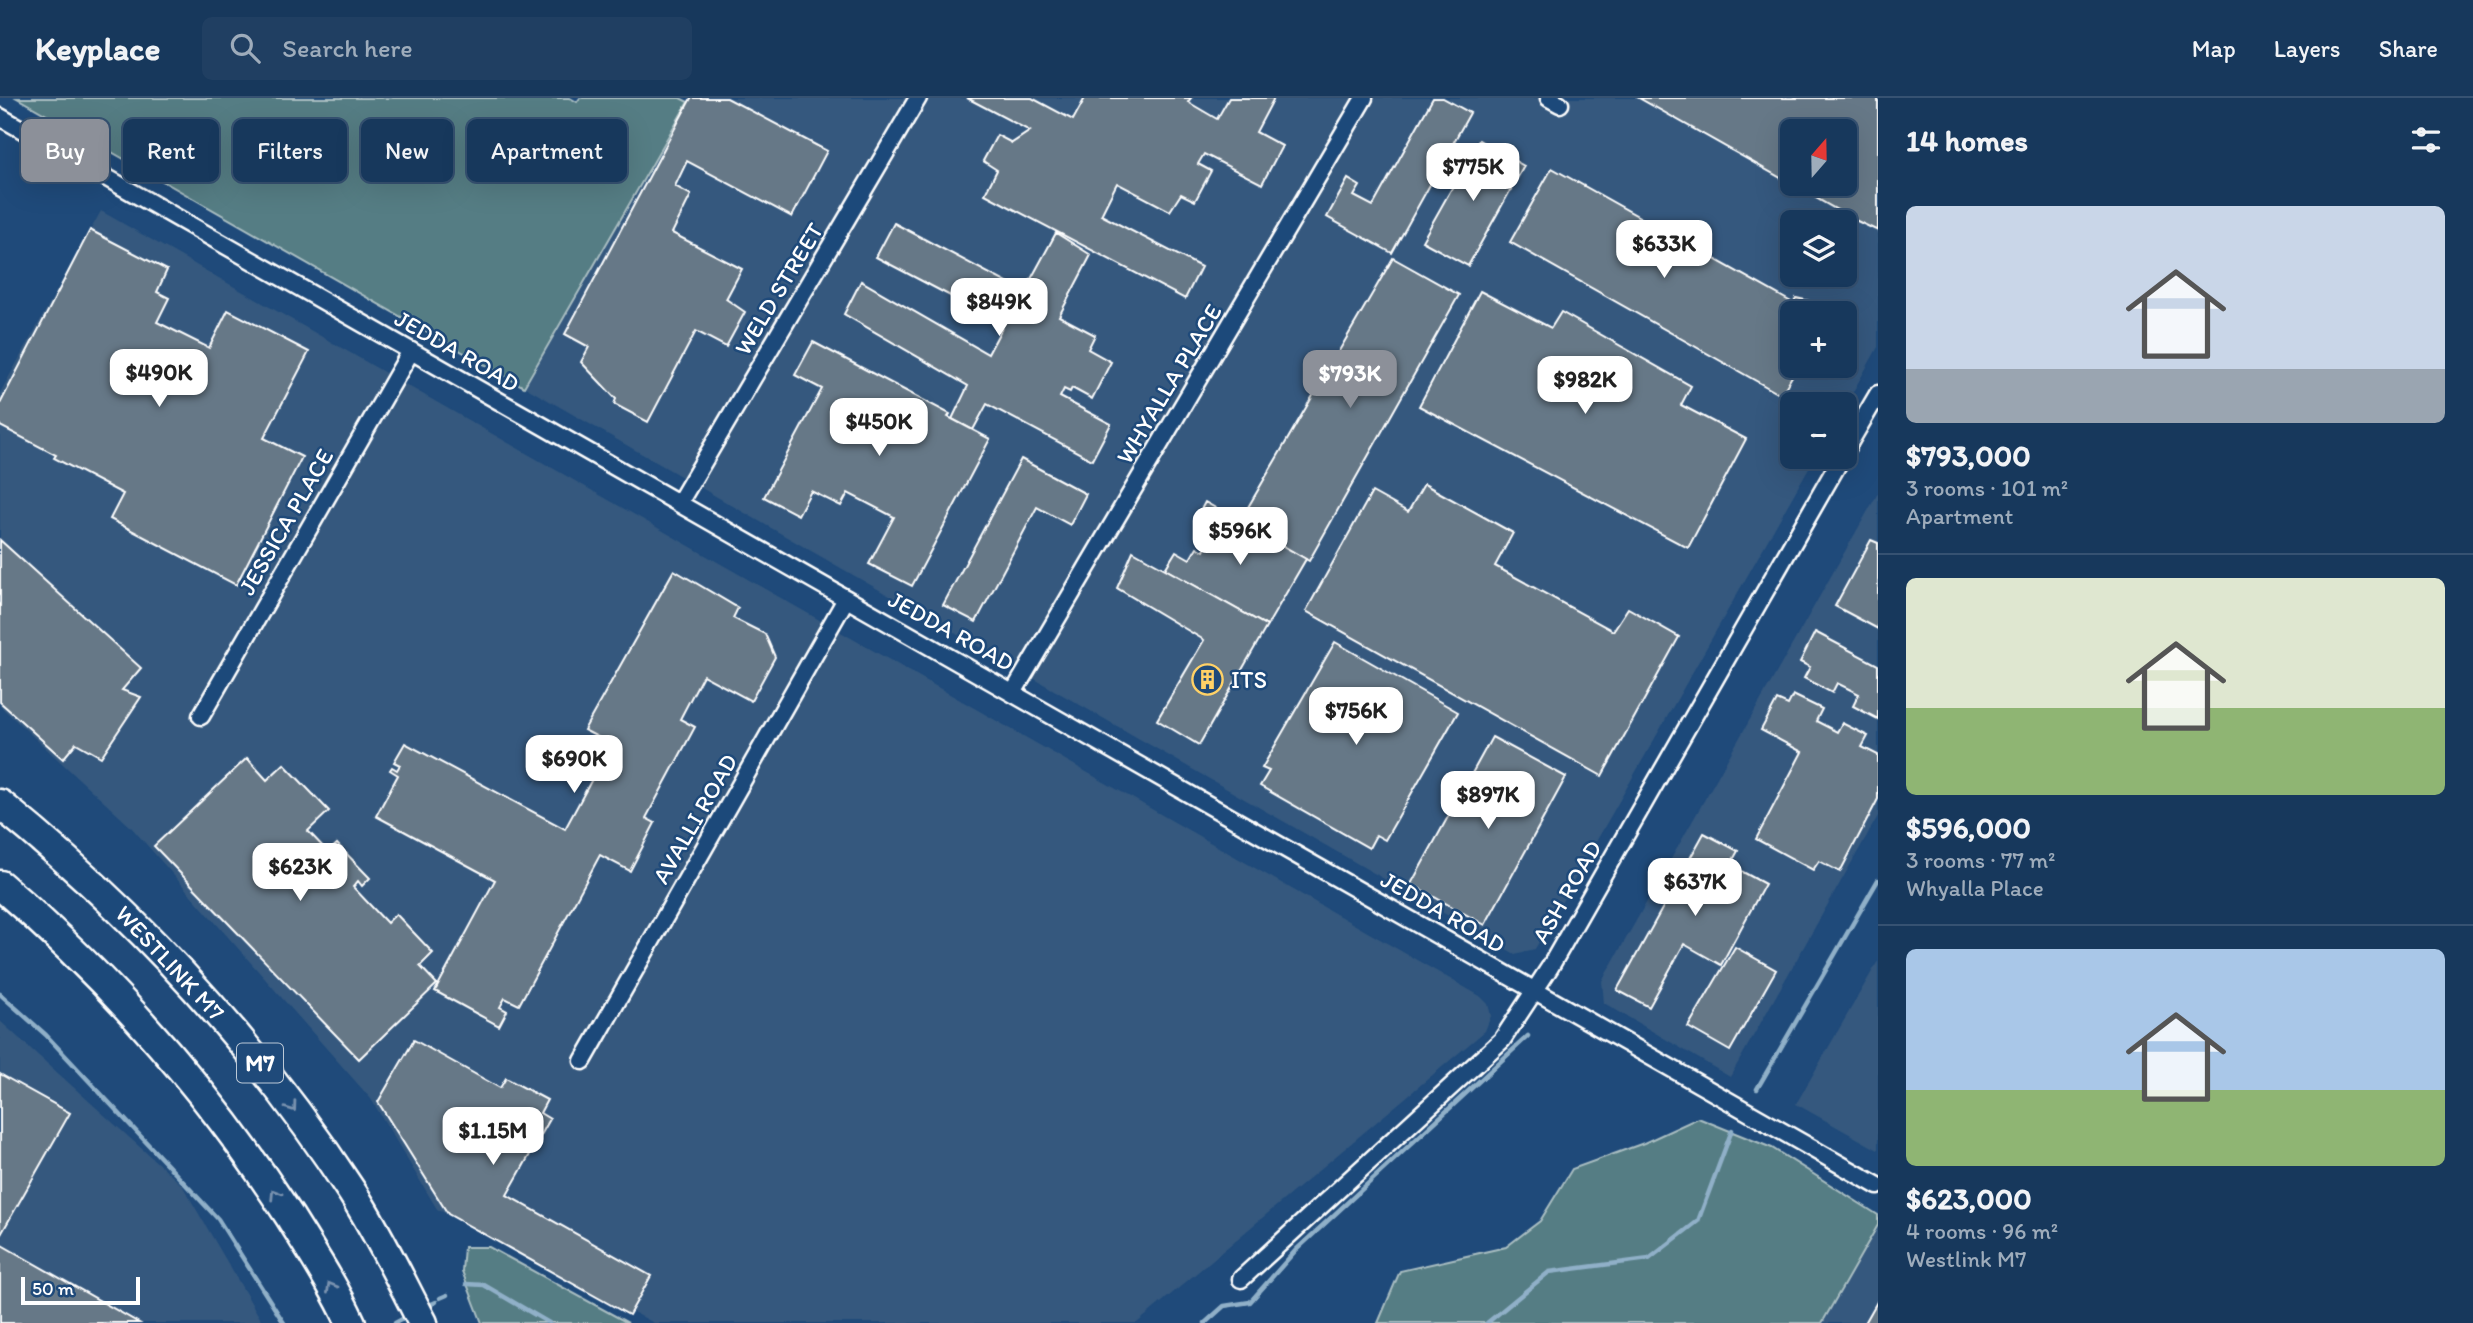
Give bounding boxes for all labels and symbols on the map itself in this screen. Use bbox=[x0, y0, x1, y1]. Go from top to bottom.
north arrow bbox=[1780, 119, 1857, 196]
pin: $775K bbox=[1424, 144, 1522, 203]
street label: WELD STREET bbox=[728, 217, 830, 360]
pin: $633K bbox=[1615, 220, 1713, 280]
pin: $849K bbox=[950, 278, 1048, 338]
street label: WHYALLA PLACE bbox=[1109, 299, 1228, 469]
street label: JEDDA ROAD bbox=[390, 303, 525, 398]
pin: $490K bbox=[110, 350, 208, 409]
pin: $793K bbox=[1301, 350, 1399, 410]
pin: $982K bbox=[1536, 356, 1634, 416]
pin: $450K bbox=[830, 398, 928, 458]
street label: JESSICA PLACE bbox=[232, 443, 339, 600]
pin: $596K bbox=[1191, 508, 1289, 567]
street label: JEDDA ROAD bbox=[883, 584, 1019, 677]
building icon: ITS bbox=[1191, 663, 1225, 697]
place label: ITS bbox=[1231, 665, 1267, 694]
pin: $756K bbox=[1307, 688, 1405, 747]
pin: $690K bbox=[525, 736, 623, 795]
street label: AVALLI ROAD bbox=[646, 749, 743, 889]
pin: $897K bbox=[1439, 772, 1537, 831]
street label: ASH ROAD bbox=[1525, 835, 1608, 948]
pin: $623K bbox=[251, 844, 349, 903]
pin: $637K bbox=[1646, 858, 1744, 918]
street label: JEDDA ROAD bbox=[1376, 864, 1511, 959]
street label: WESTLINK M7 bbox=[110, 899, 231, 1026]
road number: M7 bbox=[237, 1044, 283, 1082]
one-way arrow bbox=[284, 1099, 296, 1112]
pin: $1.15M bbox=[436, 1108, 550, 1167]
one-way arrow bbox=[270, 1188, 283, 1201]
scale bar bbox=[21, 1274, 140, 1306]
one-way arrow bbox=[327, 1282, 340, 1295]

